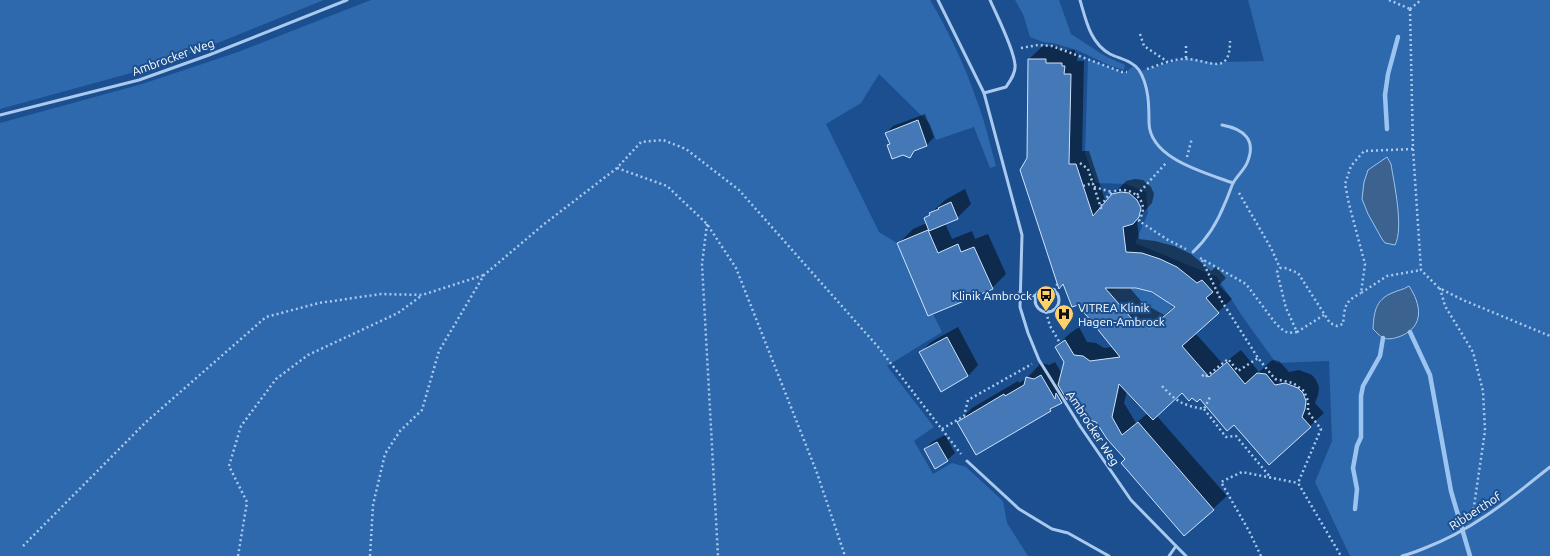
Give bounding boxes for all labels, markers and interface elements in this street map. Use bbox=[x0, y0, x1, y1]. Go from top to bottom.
street label: Ambrocker Weg bbox=[130, 36, 216, 78]
bus stop icon: Klinik Ambrock bbox=[1035, 284, 1057, 312]
place label: Klinik Ambrock bbox=[952, 289, 1032, 302]
place label: VITREA Klinik Hagen-Ambrock bbox=[1078, 301, 1165, 328]
hospital icon: VITREA Klinik Hagen-Ambrock bbox=[1053, 303, 1075, 331]
street label: Ambrocker Weg bbox=[1064, 388, 1122, 468]
street label: Ribberthof bbox=[1447, 489, 1504, 532]

